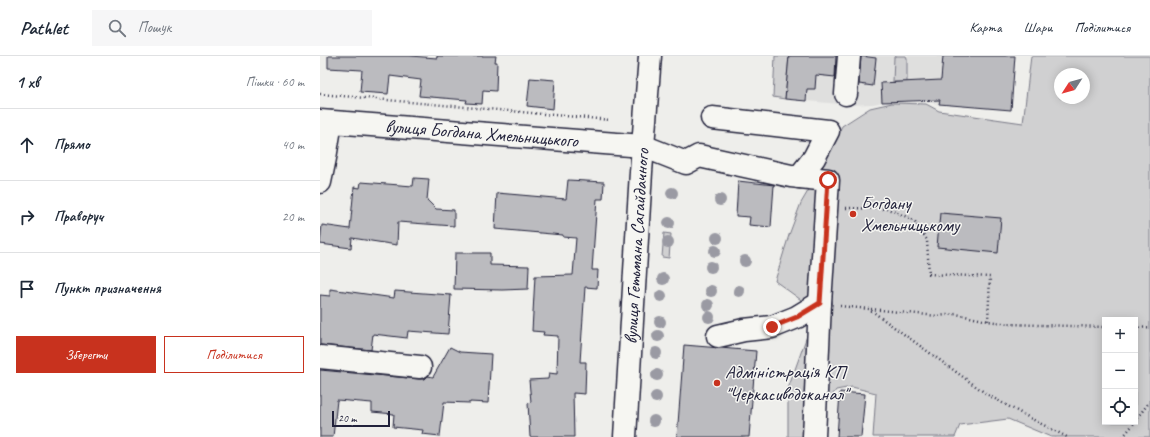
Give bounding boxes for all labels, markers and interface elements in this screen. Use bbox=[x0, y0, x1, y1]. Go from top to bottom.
search box bbox=[92, 10, 372, 46]
text: Pathlet bbox=[20, 16, 68, 40]
icon: search bbox=[106, 17, 128, 39]
text: Пошук bbox=[138, 18, 171, 37]
text: Карта bbox=[970, 19, 1002, 36]
text: Шари bbox=[1024, 19, 1052, 36]
text: Поділитися bbox=[1074, 19, 1130, 36]
north arrow bbox=[1054, 68, 1090, 104]
text: 1 хв bbox=[16, 72, 39, 93]
text: Пішки · 60 m bbox=[246, 74, 304, 90]
street label: вулиця Богдана Хмельницького bbox=[384, 114, 580, 153]
icon: ahead bbox=[16, 134, 38, 156]
text: Прямо bbox=[54, 135, 90, 154]
text: 40 m bbox=[282, 137, 304, 153]
street label: вулиця Гетьмана Сагайдачного bbox=[619, 146, 655, 345]
route start bbox=[819, 171, 837, 189]
place label: Богдану Хмельницькому bbox=[861, 191, 961, 237]
icon: right bbox=[16, 206, 38, 228]
text: Праворуч bbox=[54, 207, 103, 226]
text: 20 m bbox=[282, 209, 304, 225]
marker: Богдану Хмельницькому bbox=[848, 209, 858, 219]
icon: arrive bbox=[16, 278, 38, 300]
text: Пункт призначення bbox=[54, 279, 161, 298]
map controls bbox=[1102, 317, 1138, 425]
button: + bbox=[1102, 317, 1138, 353]
route end bbox=[763, 318, 781, 336]
button: Зберегти bbox=[16, 336, 156, 373]
button: Поділитися bbox=[164, 336, 304, 373]
button: − bbox=[1102, 353, 1138, 389]
place label: Адміністрація КП "Черкасиводоканал" bbox=[725, 360, 851, 406]
marker: Адміністрація КП "Черкасиводоканал" bbox=[712, 378, 722, 388]
button: locate bbox=[1102, 389, 1138, 425]
scale bar bbox=[332, 409, 390, 428]
text: 20 m bbox=[338, 411, 357, 425]

